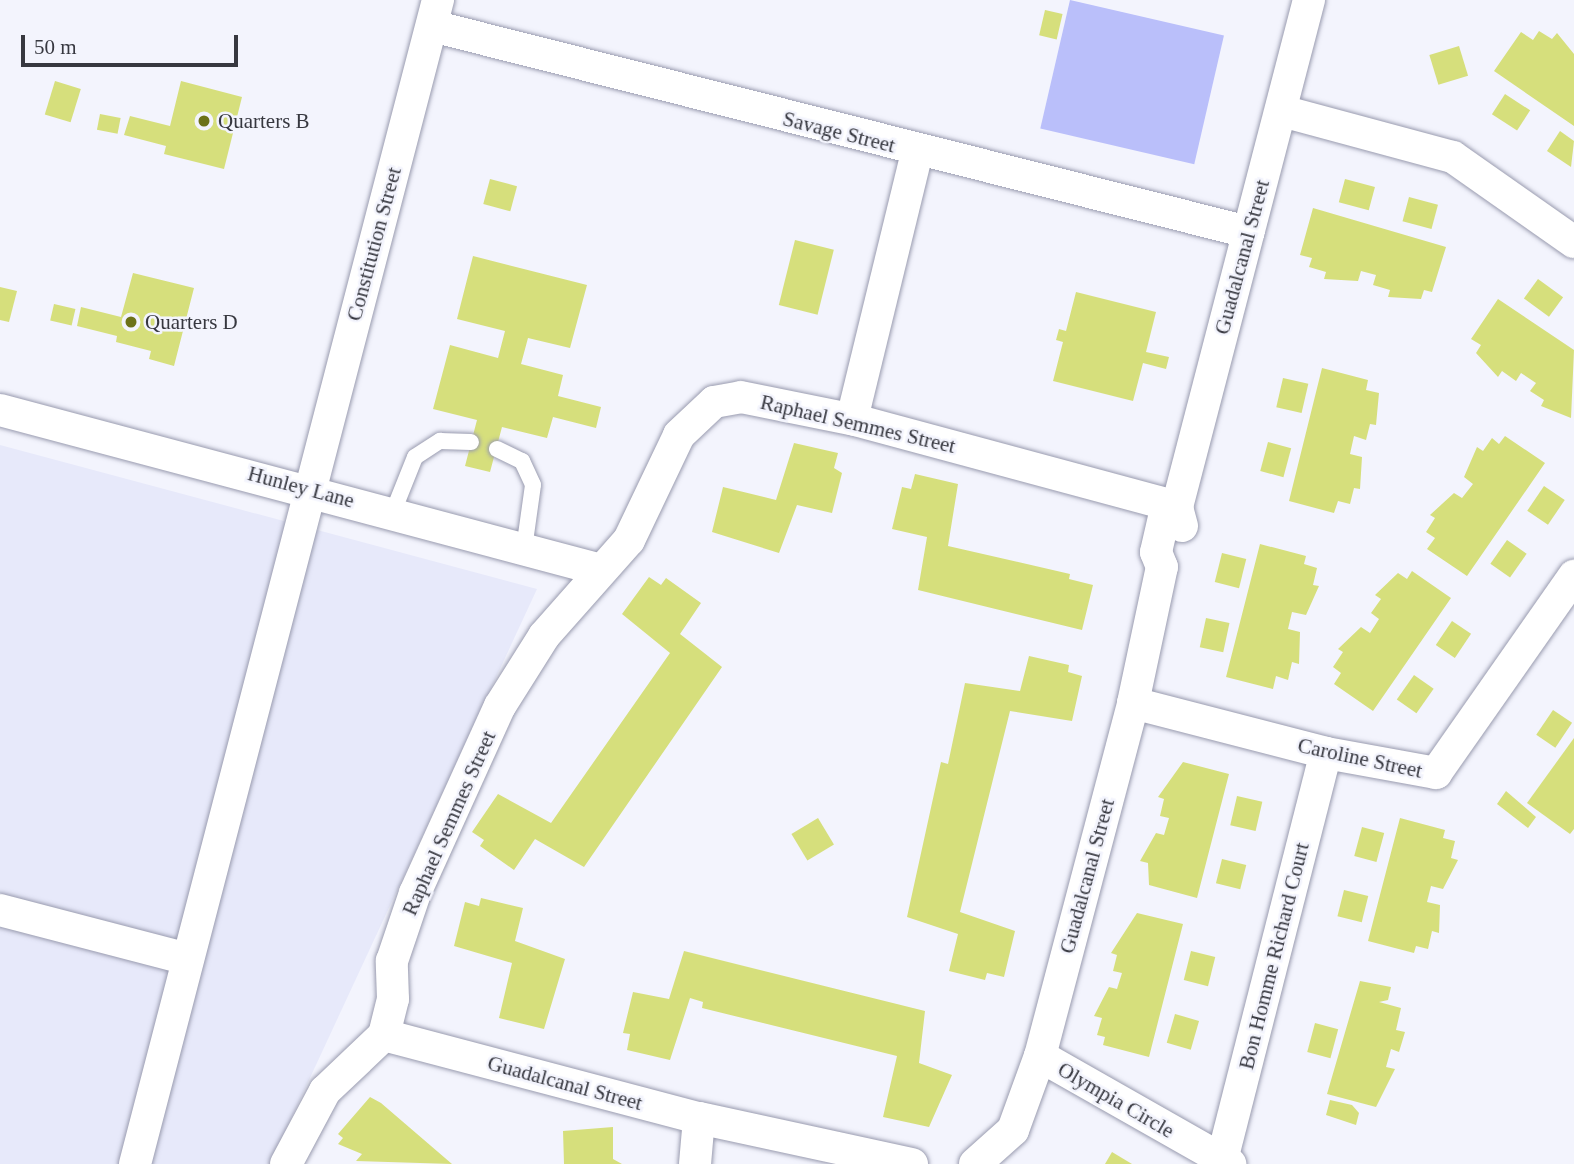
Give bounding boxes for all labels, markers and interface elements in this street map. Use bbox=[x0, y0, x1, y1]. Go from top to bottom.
scale bar bbox=[24, 21, 242, 65]
text: 50 m bbox=[34, 35, 77, 59]
street label: Savage Street bbox=[780, 106, 898, 158]
place label: Quarters B bbox=[218, 108, 310, 134]
marker: Quarters B bbox=[196, 113, 212, 129]
street label: Constitution Street bbox=[341, 164, 407, 324]
street label: Guadalcanal Street bbox=[1209, 177, 1275, 337]
place label: Quarters D bbox=[145, 309, 238, 335]
marker: Quarters D bbox=[123, 314, 139, 330]
street label: Raphael Semmes Street bbox=[758, 389, 958, 459]
street label: Hunley Lane bbox=[245, 461, 357, 513]
street label: Raphael Semmes Street bbox=[397, 727, 501, 919]
street label: Caroline Street bbox=[1295, 733, 1425, 783]
street label: Guadalcanal Street bbox=[1054, 796, 1120, 956]
street label: Bon Homme Richard Court bbox=[1234, 840, 1314, 1072]
street label: Guadalcanal Street bbox=[485, 1050, 645, 1116]
street label: Olympia Circle bbox=[1053, 1057, 1179, 1143]

